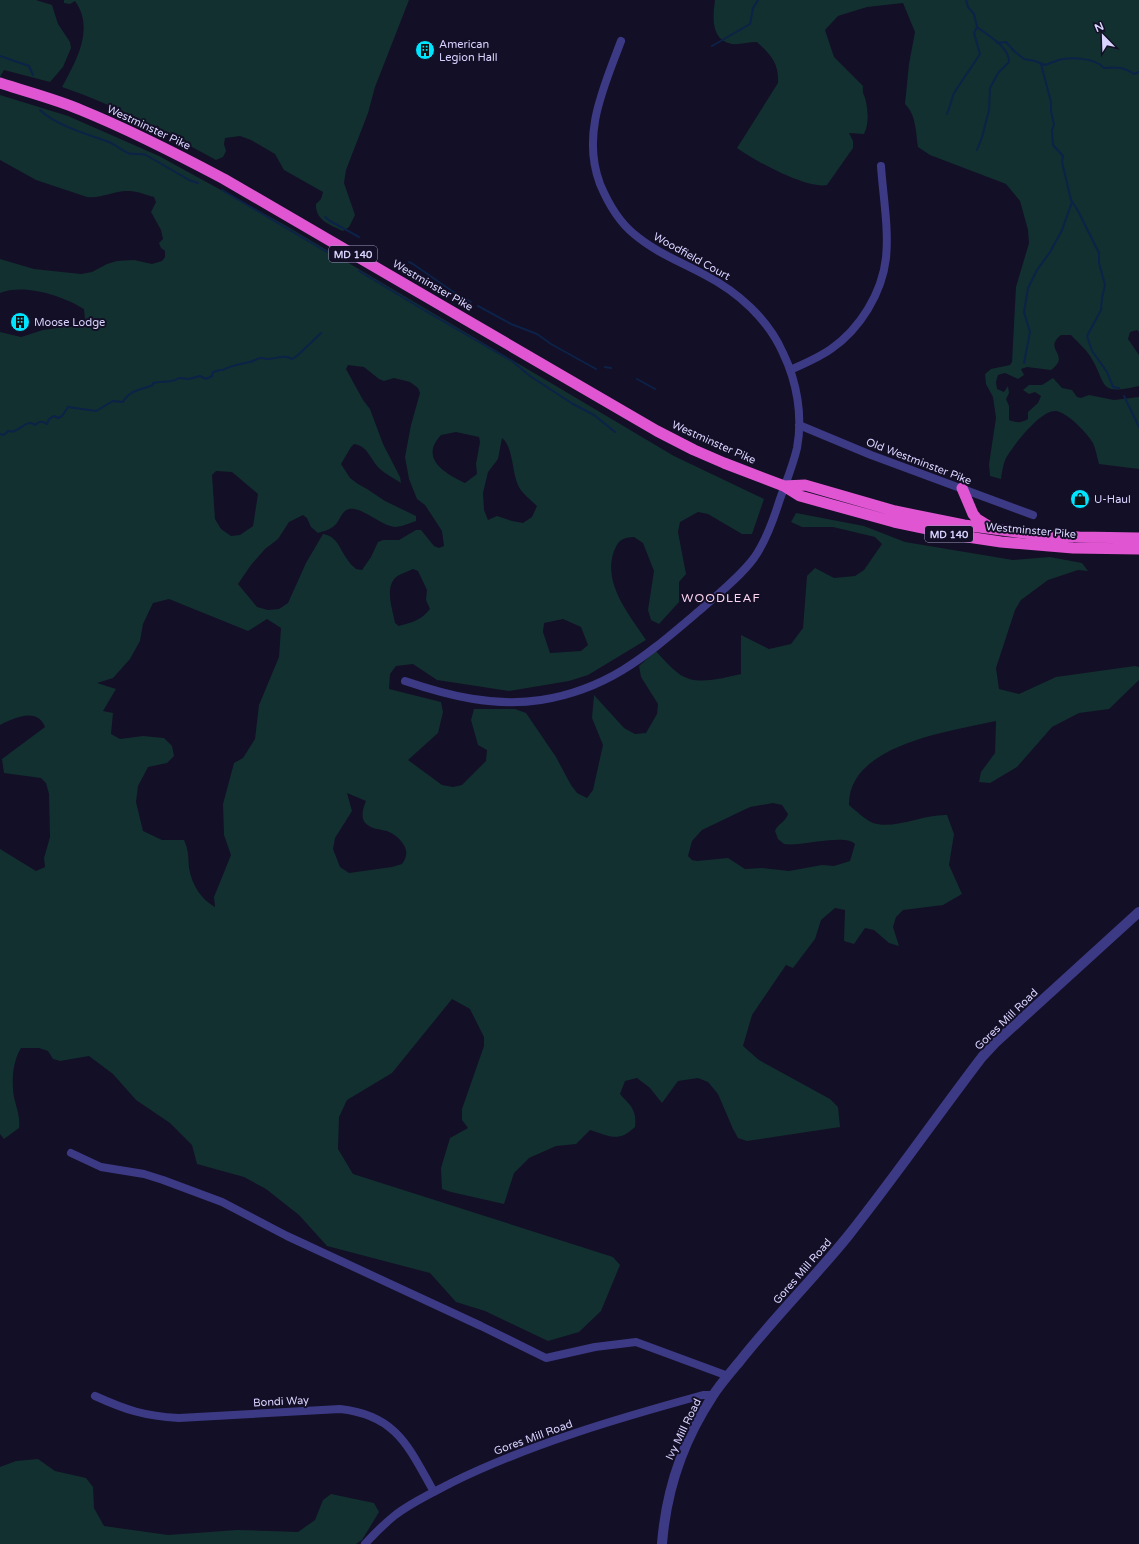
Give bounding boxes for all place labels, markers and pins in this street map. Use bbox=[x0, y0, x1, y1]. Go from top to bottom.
place label: American Legion Hall bbox=[439, 38, 497, 64]
building icon: American Legion Hall bbox=[414, 39, 436, 61]
building icon: Moose Lodge bbox=[9, 311, 31, 333]
place label: Moose Lodge bbox=[34, 316, 105, 329]
shop icon: U-Haul bbox=[1069, 488, 1091, 510]
place label: U-Haul bbox=[1094, 493, 1131, 506]

